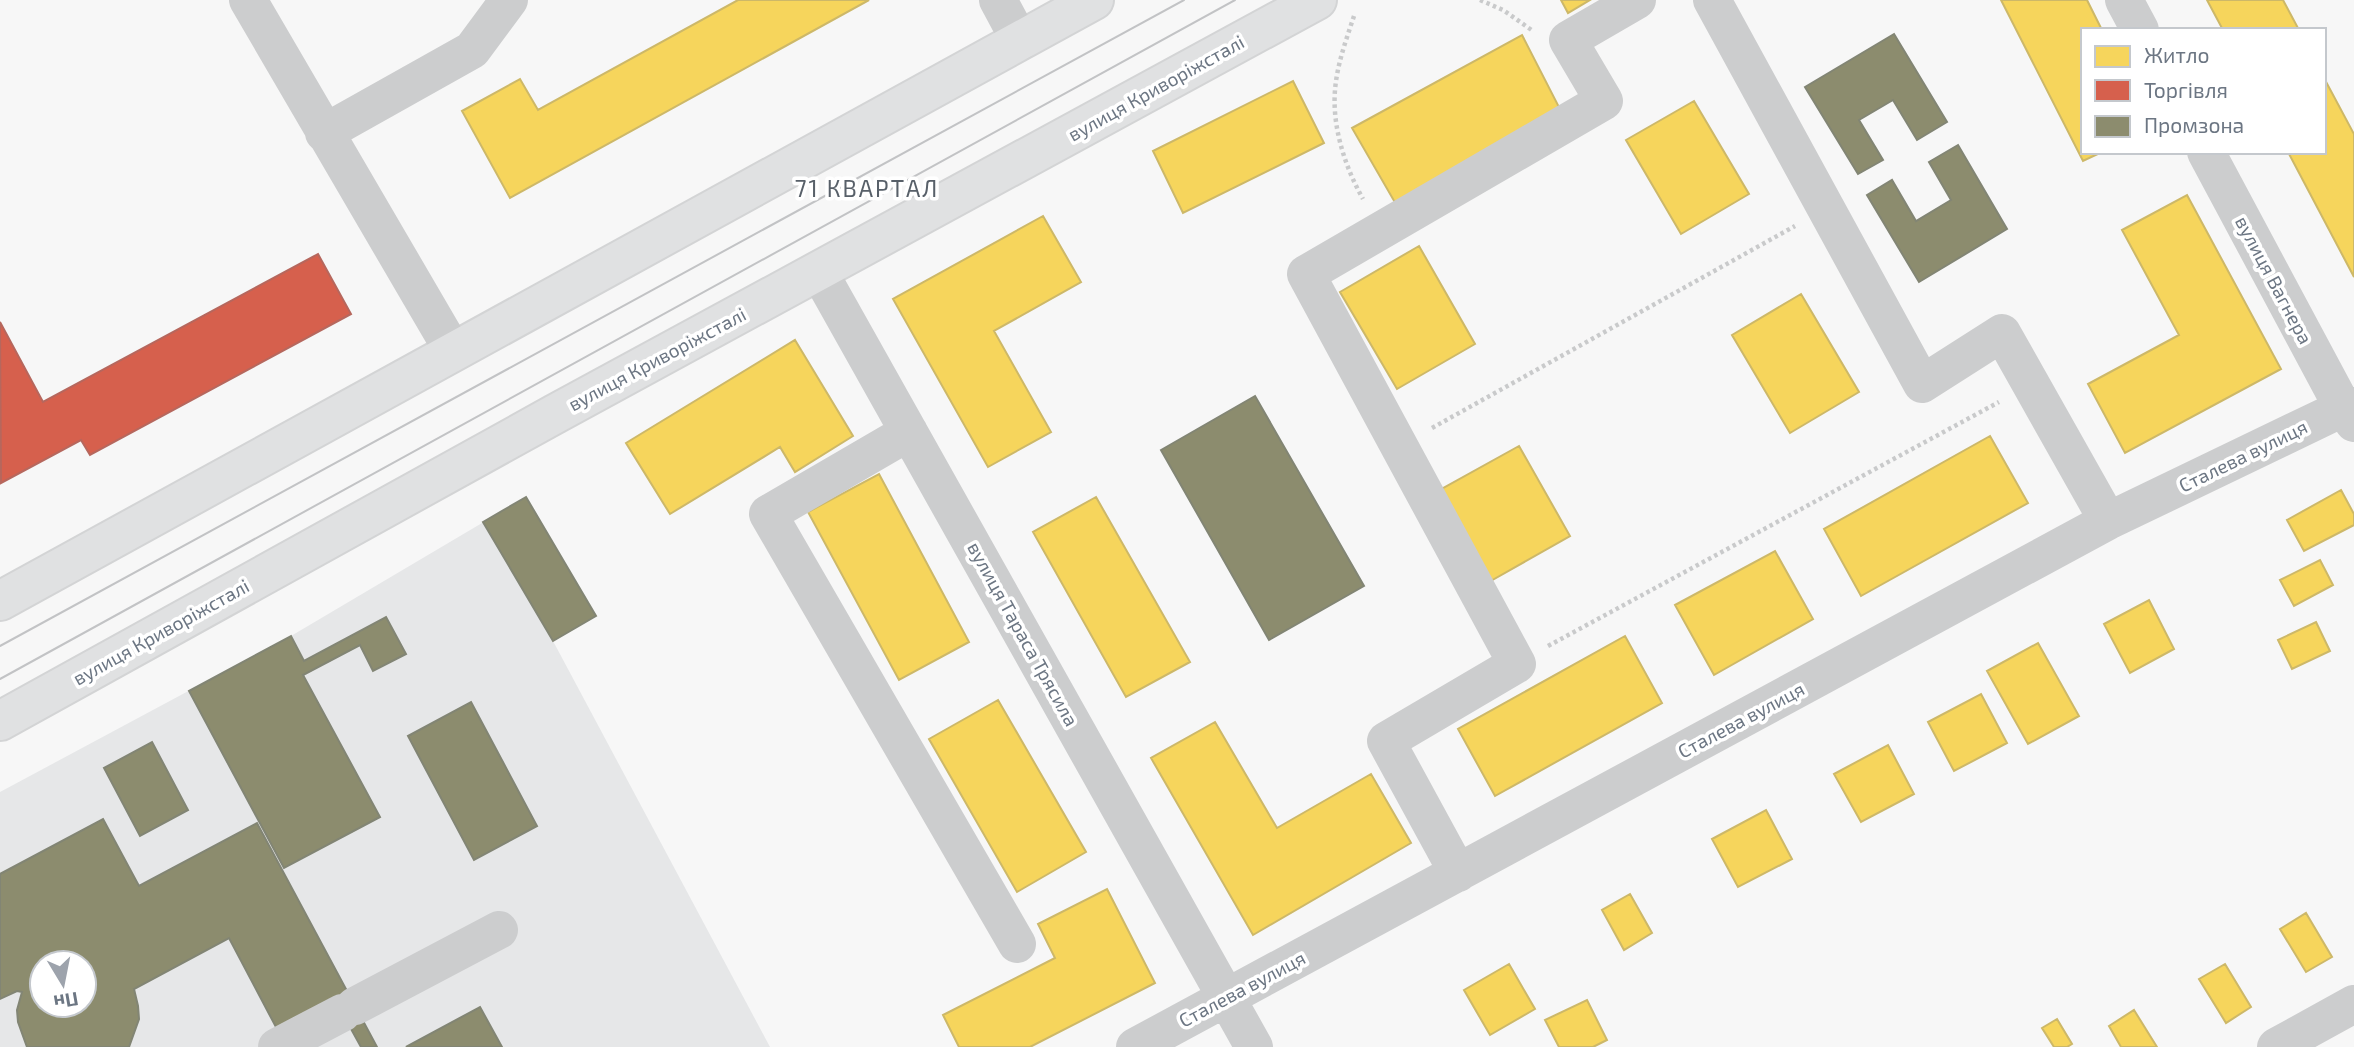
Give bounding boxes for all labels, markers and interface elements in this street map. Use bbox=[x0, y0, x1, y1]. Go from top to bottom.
legend bbox=[2081, 28, 2326, 154]
street label: вулиця Криворіжсталі bbox=[1064, 30, 1248, 146]
text: Житло bbox=[2144, 42, 2209, 67]
text: Торгівля bbox=[2144, 77, 2228, 102]
text: Промзона bbox=[2144, 112, 2244, 137]
district label: 71 КВАРТАЛ bbox=[795, 174, 939, 202]
street label: вулиця Вагнера bbox=[2230, 212, 2318, 348]
street label: вулиця Криворіжсталі bbox=[564, 302, 750, 416]
street label: Сталева вулиця bbox=[2175, 414, 2311, 498]
street label: вулиця Тараса Трясила bbox=[962, 538, 1084, 730]
street label: вулиця Криворіжсталі bbox=[69, 574, 253, 690]
street label: Сталева вулиця bbox=[1673, 677, 1809, 763]
street label: Сталева вулиця bbox=[1174, 946, 1310, 1032]
north arrow bbox=[28, 949, 98, 1019]
text: Пн bbox=[52, 988, 80, 1015]

